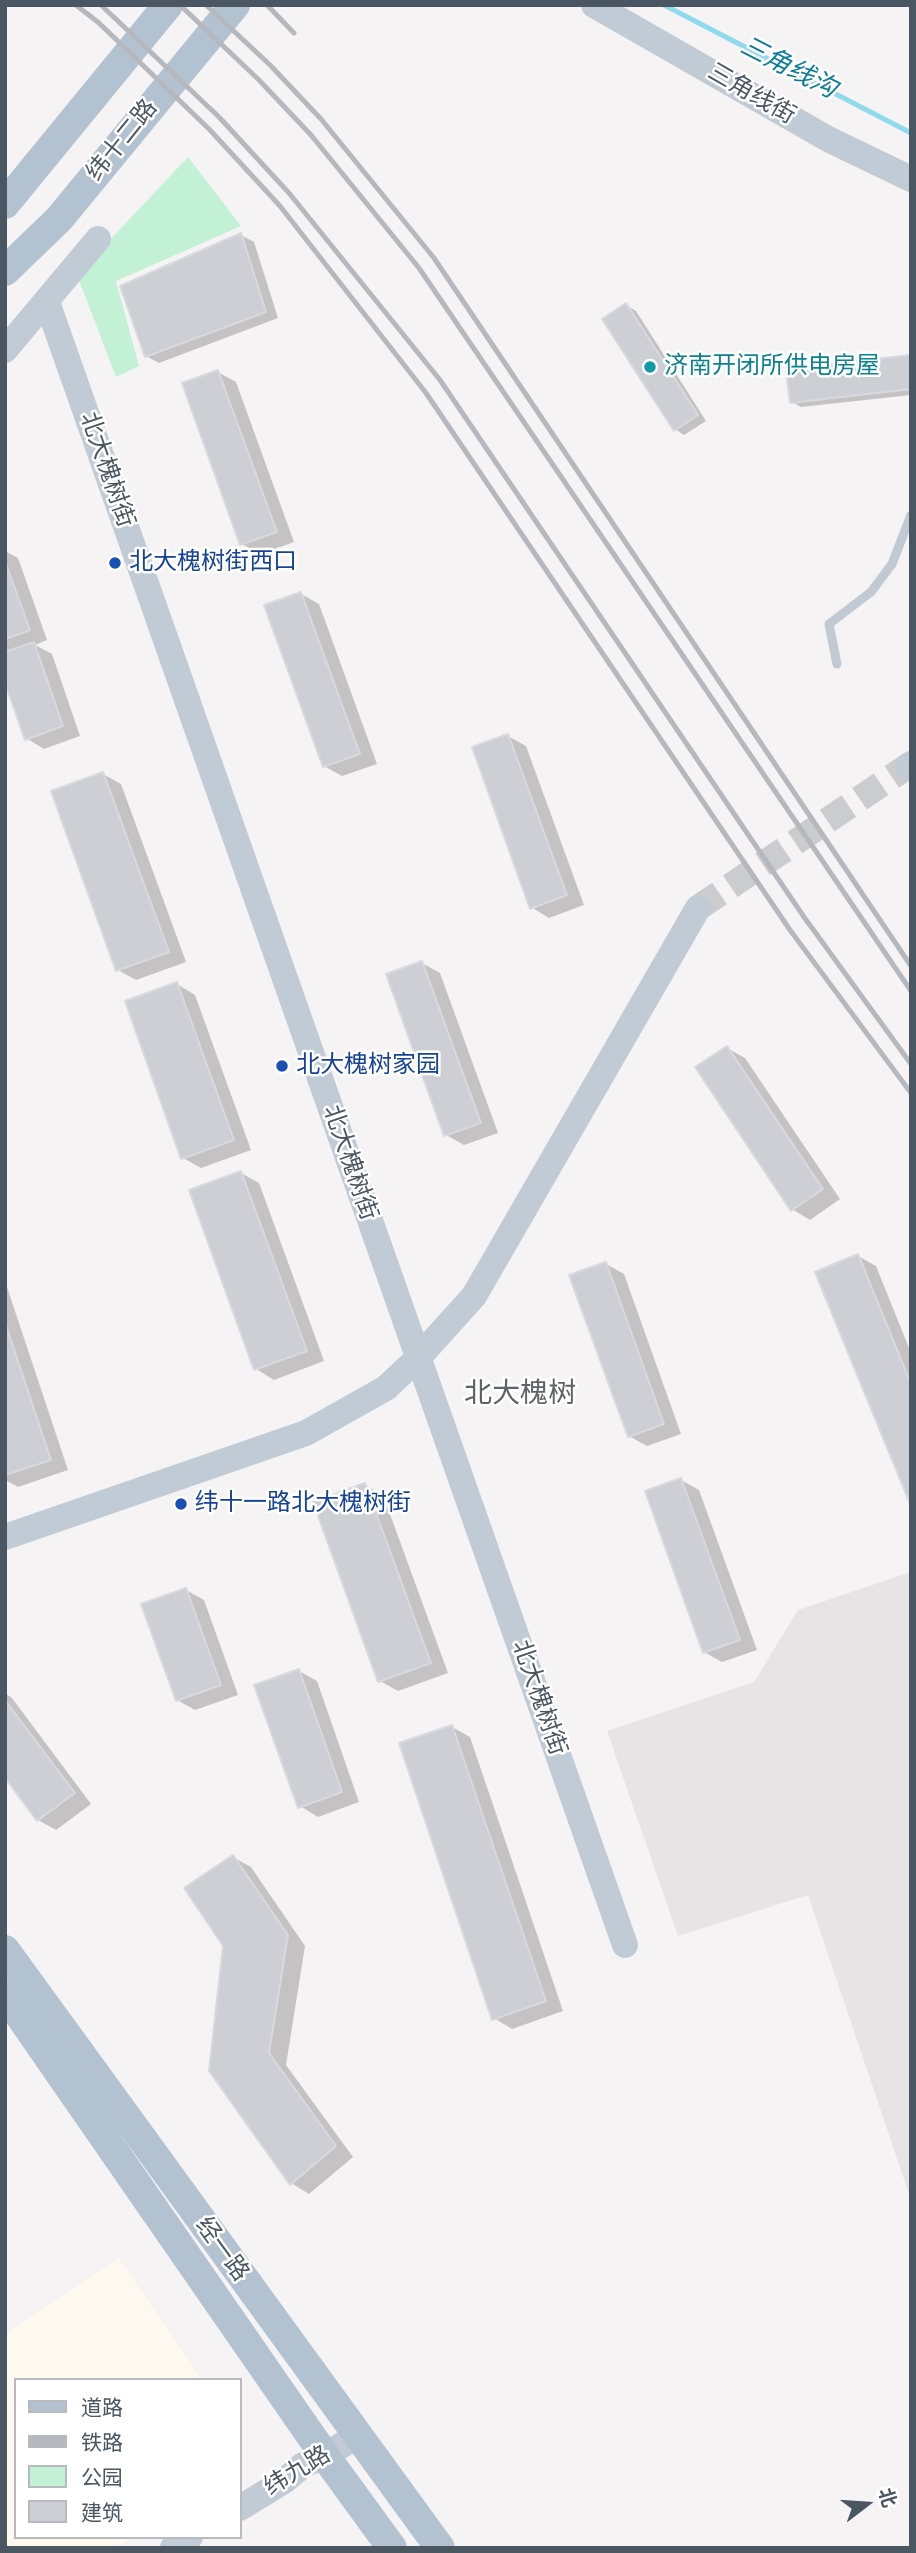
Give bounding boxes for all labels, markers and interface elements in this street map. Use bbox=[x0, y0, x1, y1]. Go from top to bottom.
water label: 三角线沟 bbox=[735, 31, 841, 107]
street label: 三角线街 bbox=[702, 59, 800, 131]
street label: 纬十二路 bbox=[82, 95, 164, 187]
place label: 济南开闭所供电房屋 bbox=[664, 353, 880, 381]
marker: 济南开闭所供电房屋 bbox=[642, 359, 658, 375]
street label: 北大槐树街 bbox=[73, 409, 139, 531]
place label: 北大槐树街西口 bbox=[129, 549, 297, 577]
marker: 北大槐树街西口 bbox=[107, 555, 123, 571]
place label: 北大槐树家园 bbox=[296, 1052, 440, 1080]
marker: 北大槐树家园 bbox=[274, 1058, 290, 1074]
street label: 北大槐树街 bbox=[316, 1102, 382, 1224]
district label: 北大槐树 bbox=[464, 1378, 576, 1412]
place label: 纬十一路北大槐树街 bbox=[195, 1490, 411, 1518]
marker: 纬十一路北大槐树街 bbox=[173, 1496, 189, 1512]
street label: 北大槐树街 bbox=[505, 1637, 571, 1759]
street label: 经一路 bbox=[188, 2212, 254, 2288]
legend bbox=[14, 2378, 242, 2539]
text: 道路 bbox=[81, 2393, 123, 2423]
text: 铁路 bbox=[81, 2428, 123, 2458]
street label: 纬九路 bbox=[260, 2441, 336, 2503]
text: 公园 bbox=[81, 2463, 123, 2493]
north arrow bbox=[832, 2469, 902, 2539]
text: 北 bbox=[872, 2485, 903, 2511]
text: 建筑 bbox=[81, 2498, 123, 2528]

